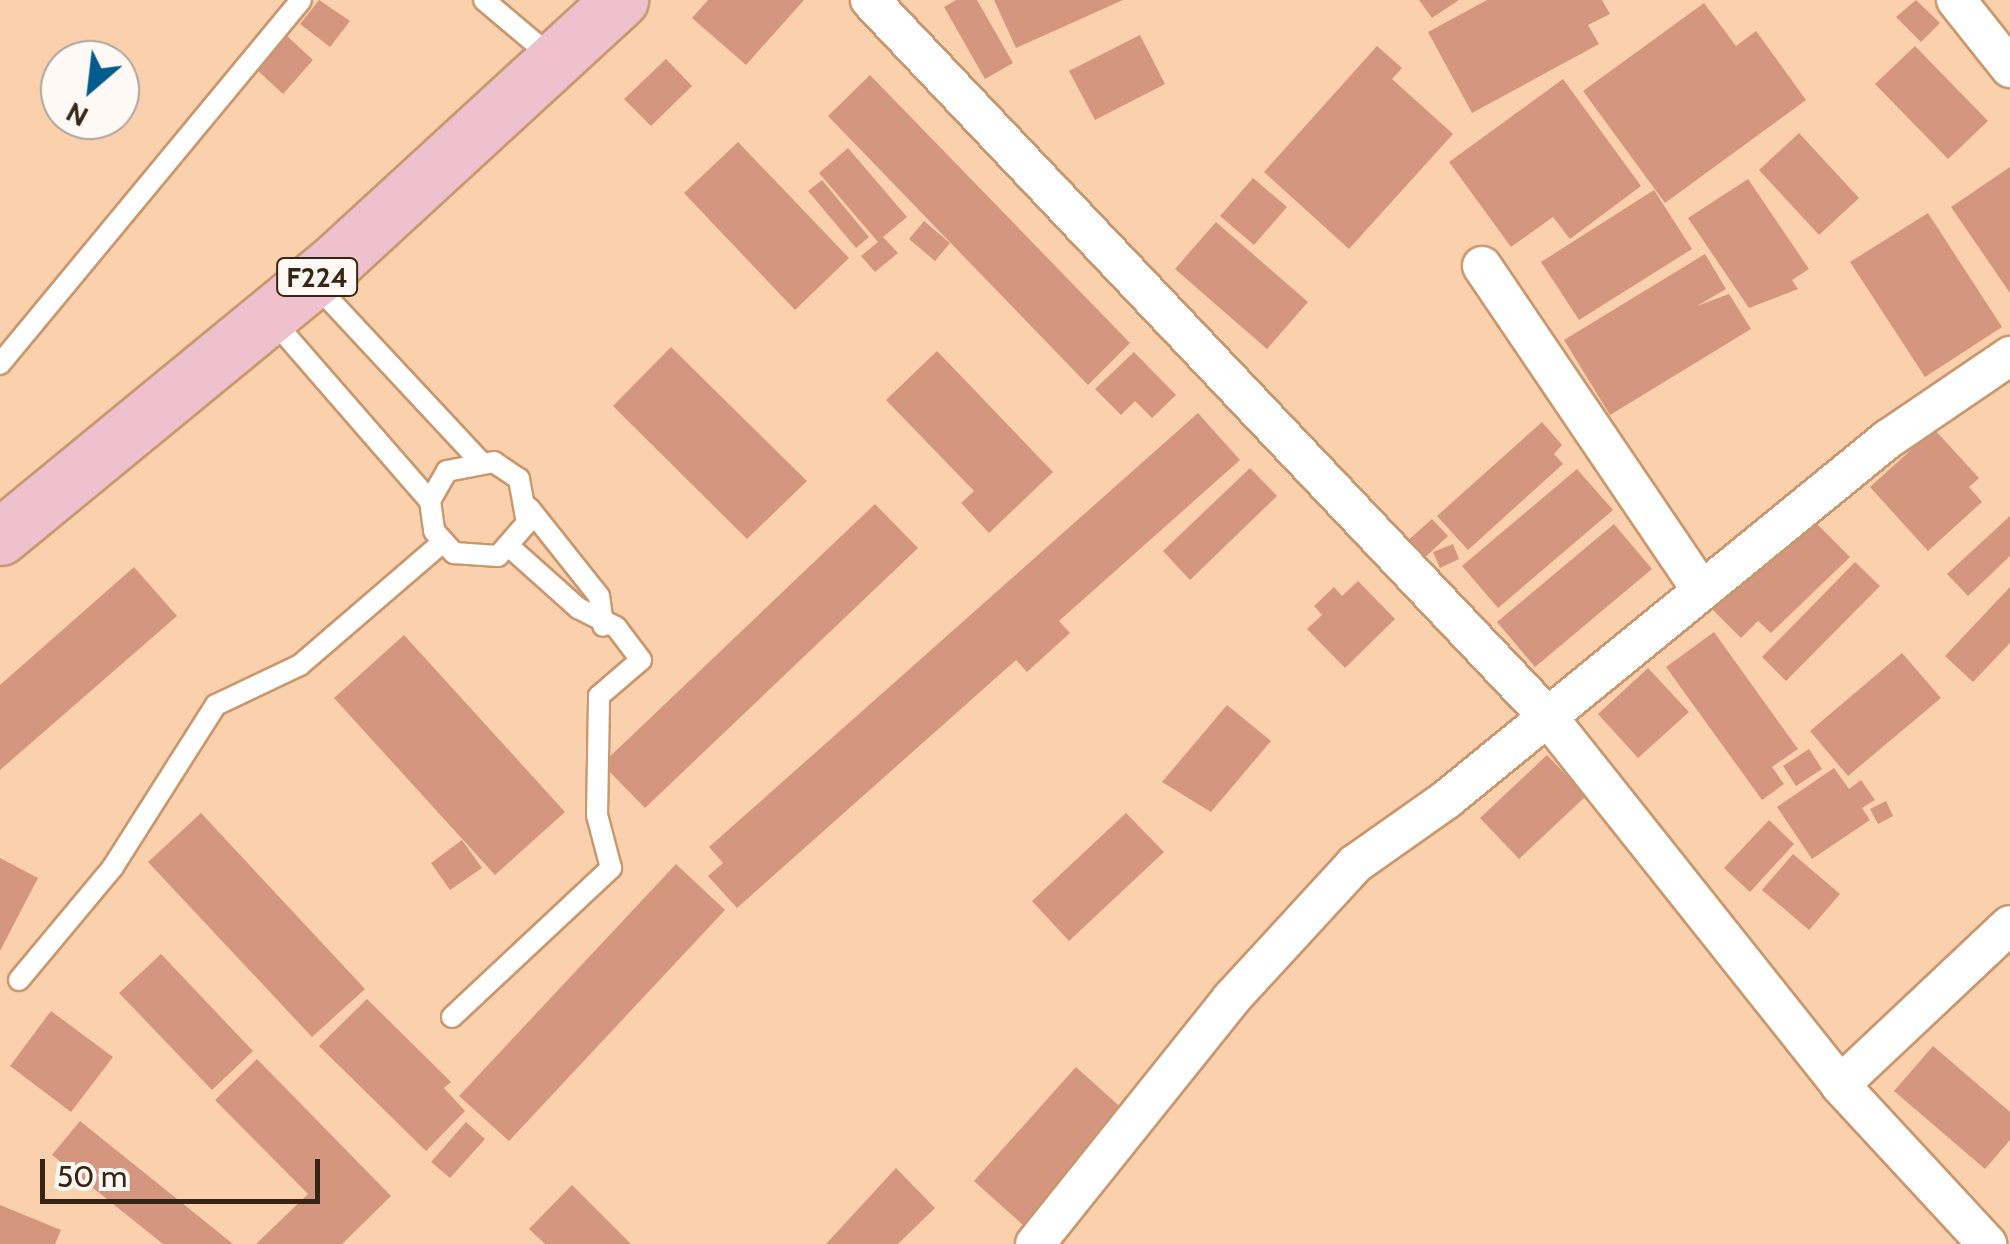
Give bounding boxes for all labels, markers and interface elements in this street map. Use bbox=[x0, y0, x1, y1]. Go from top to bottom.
north arrow bbox=[40, 40, 140, 140]
text: N bbox=[60, 95, 94, 134]
road number: F224 bbox=[274, 254, 360, 300]
scale bar bbox=[45, 1139, 325, 1201]
text: 50 m bbox=[57, 1158, 127, 1195]

